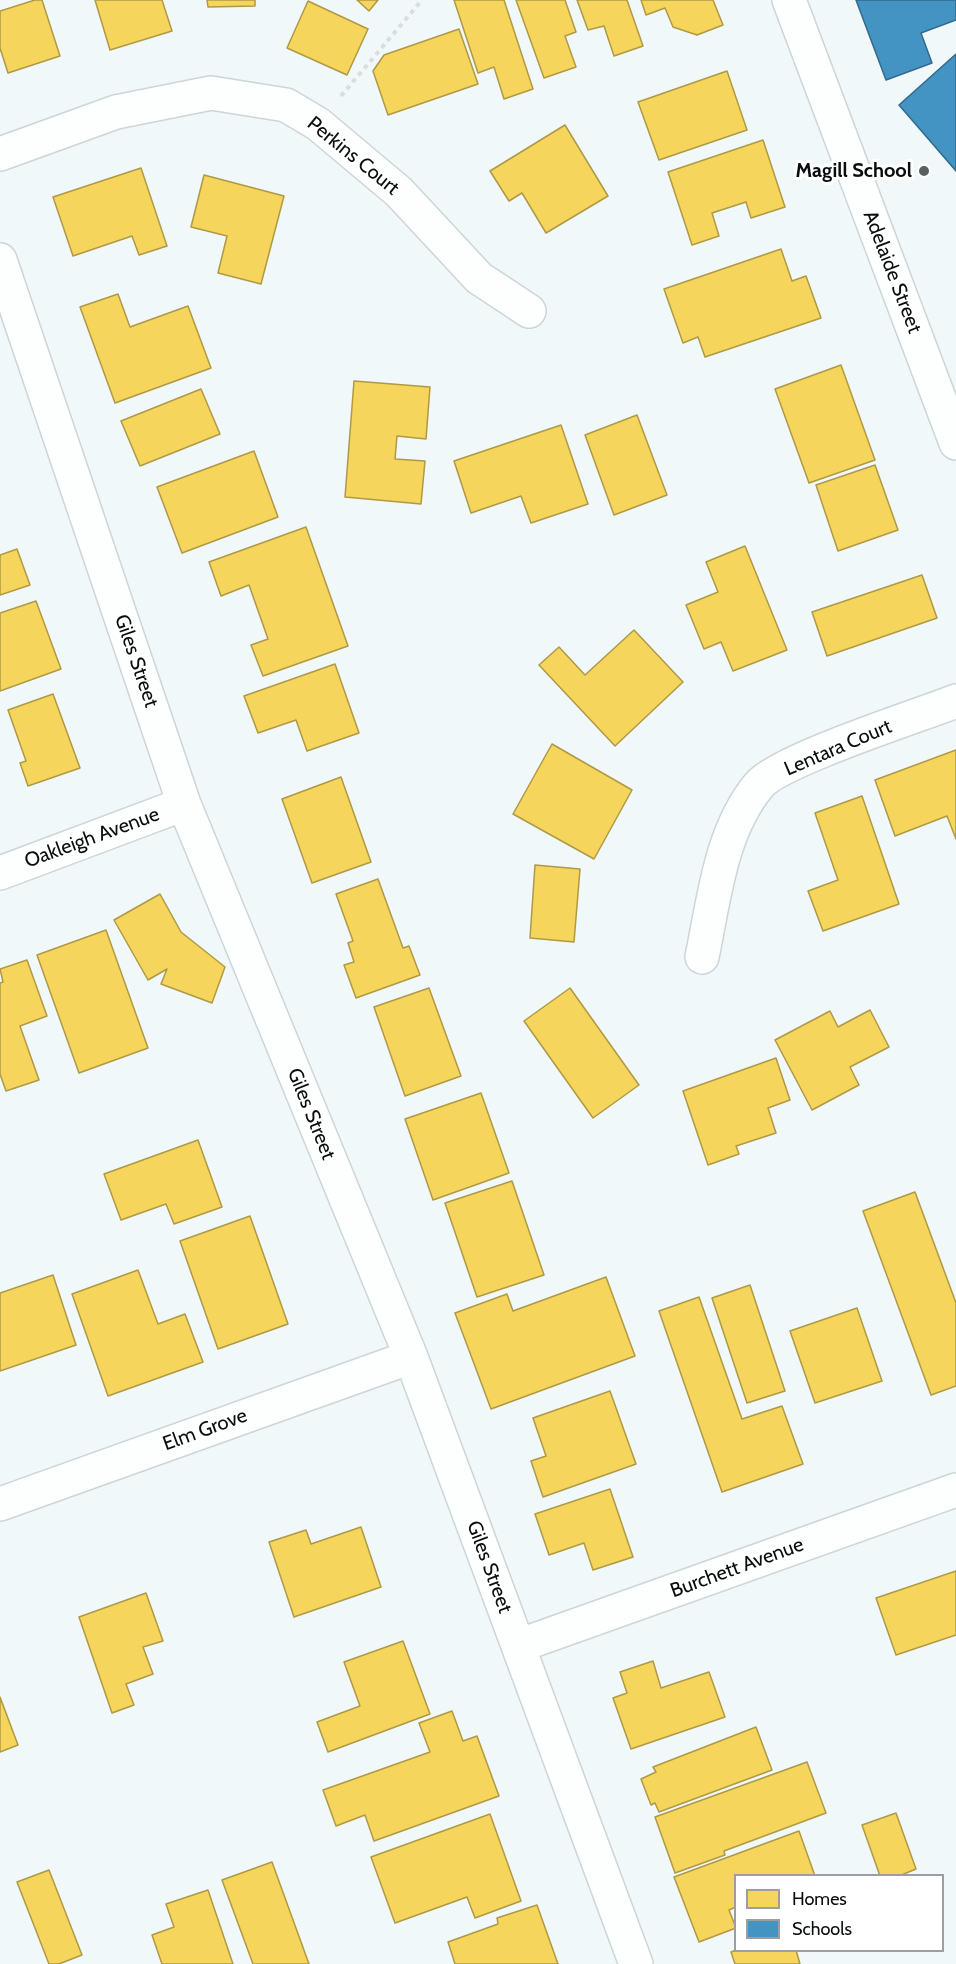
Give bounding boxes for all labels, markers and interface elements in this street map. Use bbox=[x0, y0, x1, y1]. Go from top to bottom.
street label: Perkins Court bbox=[302, 112, 404, 200]
place label: Magill School bbox=[795, 159, 912, 183]
marker: Magill School bbox=[917, 164, 931, 178]
street label: Adelaide Street bbox=[858, 207, 926, 337]
street label: Giles Street bbox=[109, 611, 163, 711]
street label: Lentara Court bbox=[781, 715, 895, 781]
street label: Oakleigh Avenue bbox=[21, 803, 163, 873]
street label: Giles Street bbox=[282, 1065, 340, 1163]
street label: Elm Grove bbox=[160, 1404, 250, 1456]
street label: Giles Street bbox=[461, 1518, 517, 1616]
street label: Burchett Avenue bbox=[667, 1533, 807, 1603]
legend bbox=[734, 1874, 944, 1952]
text: Homes bbox=[792, 1888, 847, 1910]
text: Schools bbox=[792, 1918, 852, 1940]

